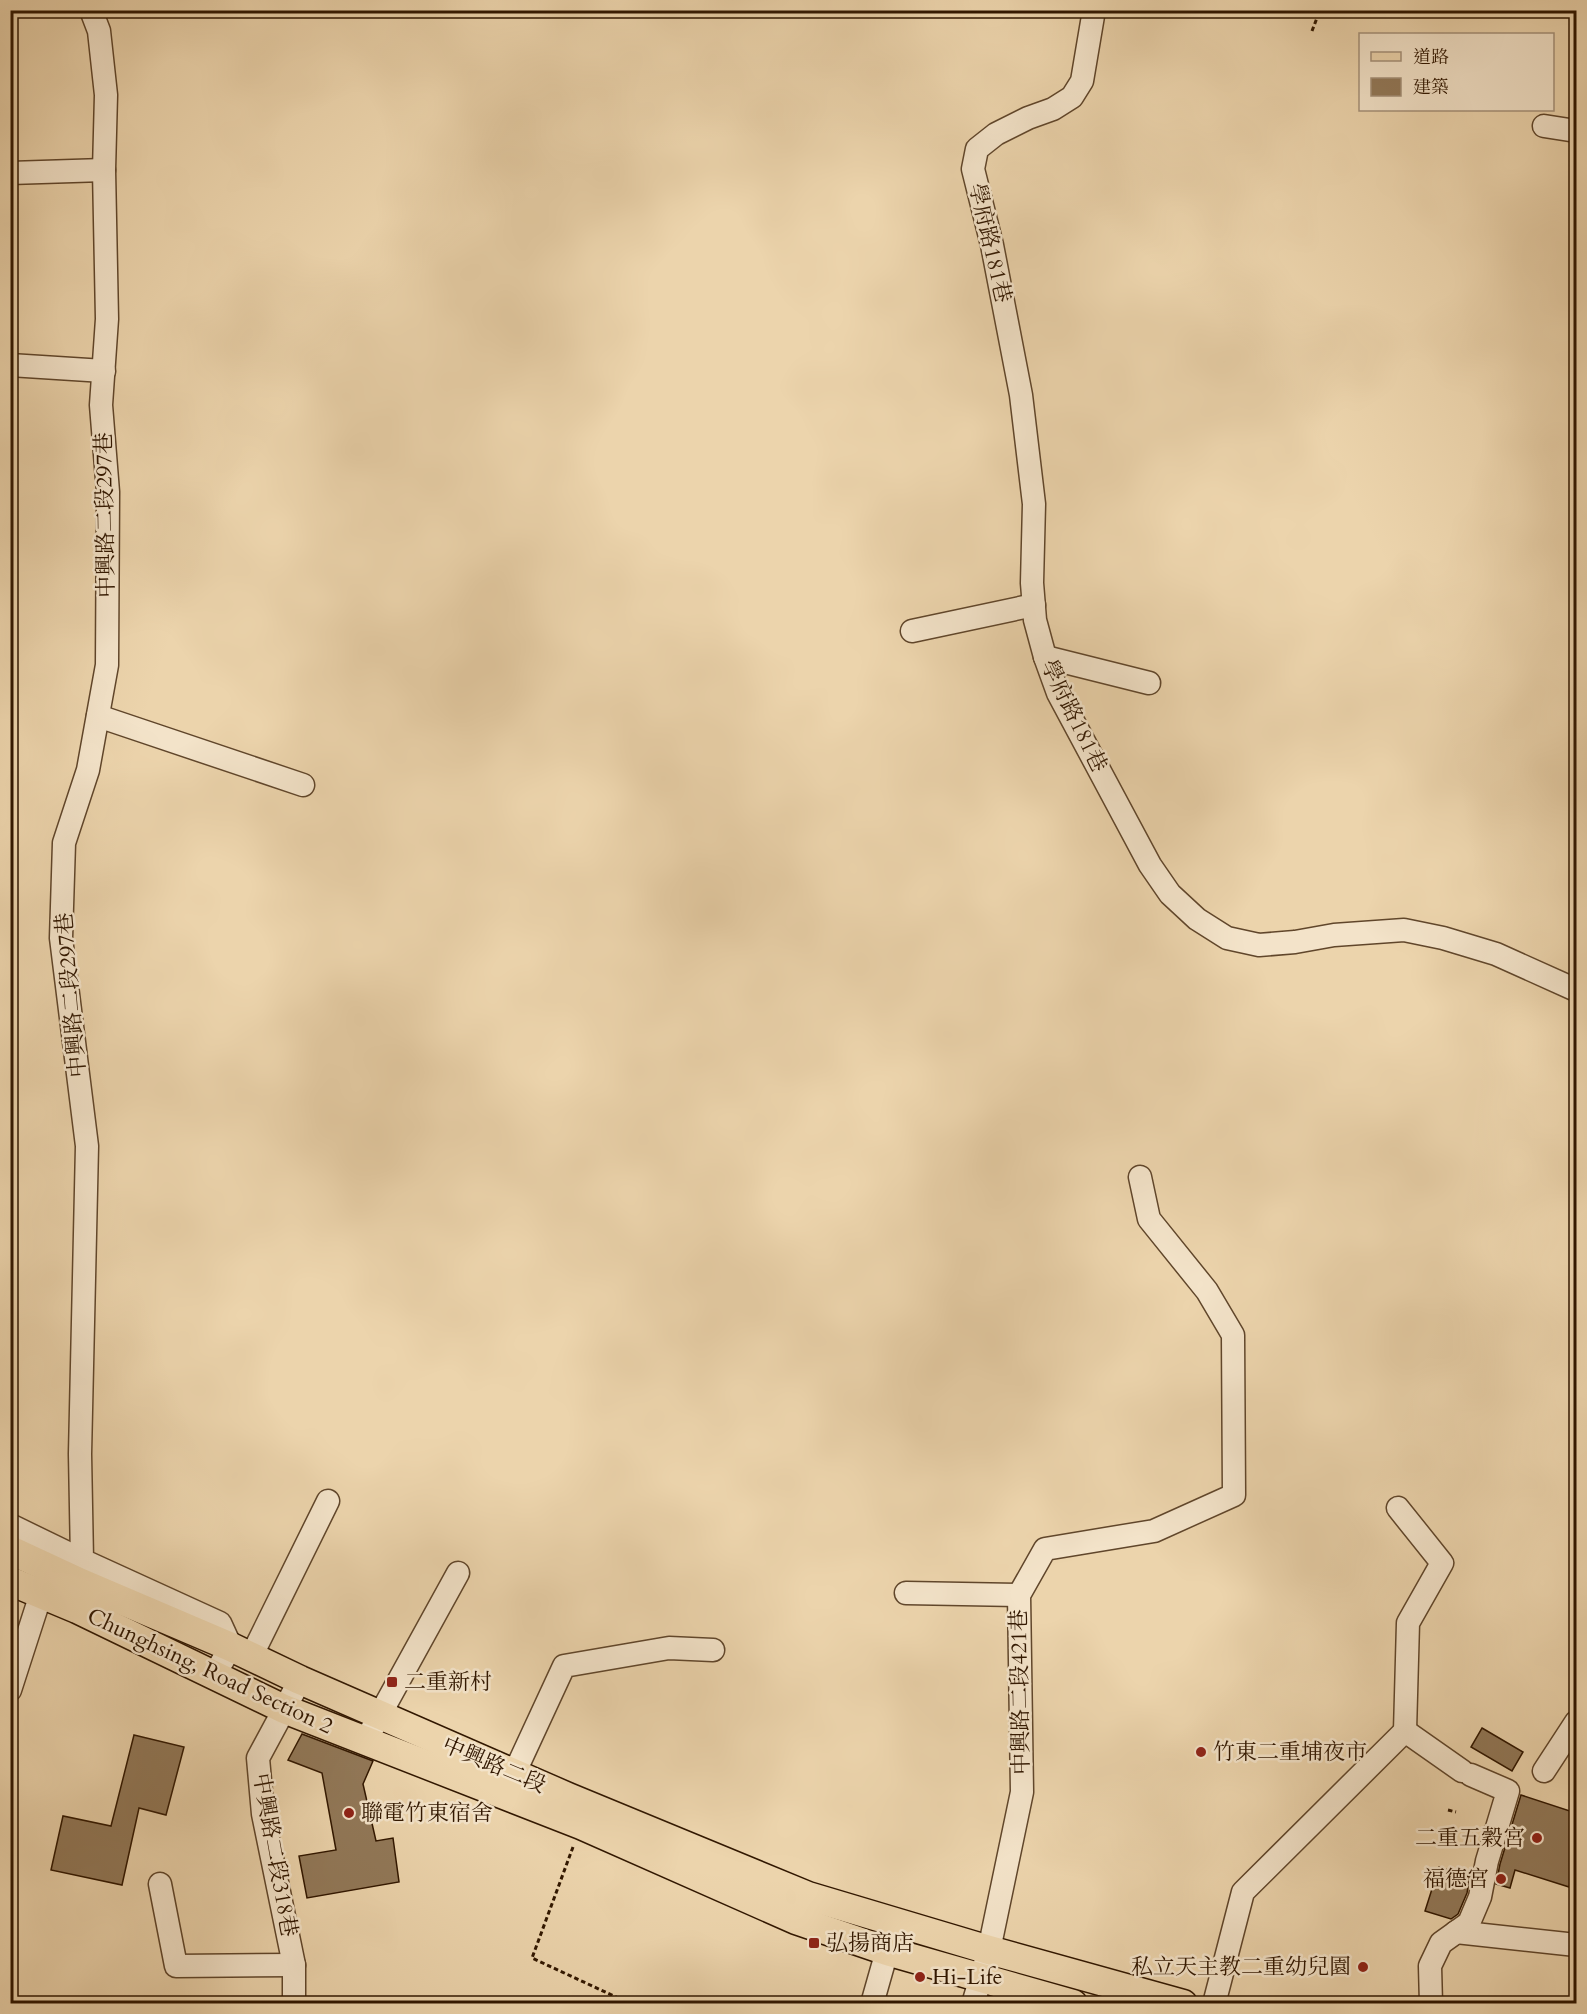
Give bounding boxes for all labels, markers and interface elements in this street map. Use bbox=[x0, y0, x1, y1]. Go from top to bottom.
legend bbox=[1359, 33, 1554, 111]
text: 道路 bbox=[1413, 45, 1449, 70]
text: 建築 bbox=[1413, 75, 1449, 100]
street label: 學府路181巷 bbox=[962, 180, 1018, 306]
street label: 中興路二段297巷 bbox=[89, 432, 121, 598]
street label: 學府路181巷 bbox=[1034, 655, 1114, 777]
street label: 中興路二段297巷 bbox=[49, 911, 93, 1079]
street label: Chunghsing, Road Section 2 bbox=[82, 1601, 338, 1741]
street label: 中興路二段421巷 bbox=[1004, 1609, 1036, 1775]
place label: 二重新村 bbox=[404, 1667, 492, 1697]
marker: 二重新村 bbox=[385, 1675, 399, 1689]
street label: 中興路二段 bbox=[438, 1730, 550, 1800]
place label: 竹東二重埔夜市 bbox=[1213, 1737, 1367, 1767]
marker: 竹東二重埔夜市 bbox=[1194, 1745, 1208, 1759]
street label: 中興路二段318巷 bbox=[246, 1771, 304, 1939]
place label: 聯電竹東宿舍 bbox=[361, 1798, 493, 1828]
marker: 聯電竹東宿舍 bbox=[342, 1806, 356, 1820]
place label: 二重五穀宮 bbox=[1415, 1823, 1525, 1853]
marker: 二重五穀宮 bbox=[1530, 1831, 1544, 1845]
place label: 福德宮 bbox=[1423, 1864, 1489, 1894]
marker: 福德宮 bbox=[1494, 1872, 1508, 1886]
place label: 弘揚商店 bbox=[826, 1928, 914, 1958]
marker: 弘揚商店 bbox=[807, 1936, 821, 1950]
place label: 私立天主教二重幼兒園 bbox=[1131, 1952, 1351, 1982]
marker: 私立天主教二重幼兒園 bbox=[1356, 1960, 1370, 1974]
place label: Hi-Life bbox=[932, 1962, 1003, 1992]
marker: Hi-Life bbox=[913, 1970, 927, 1984]

